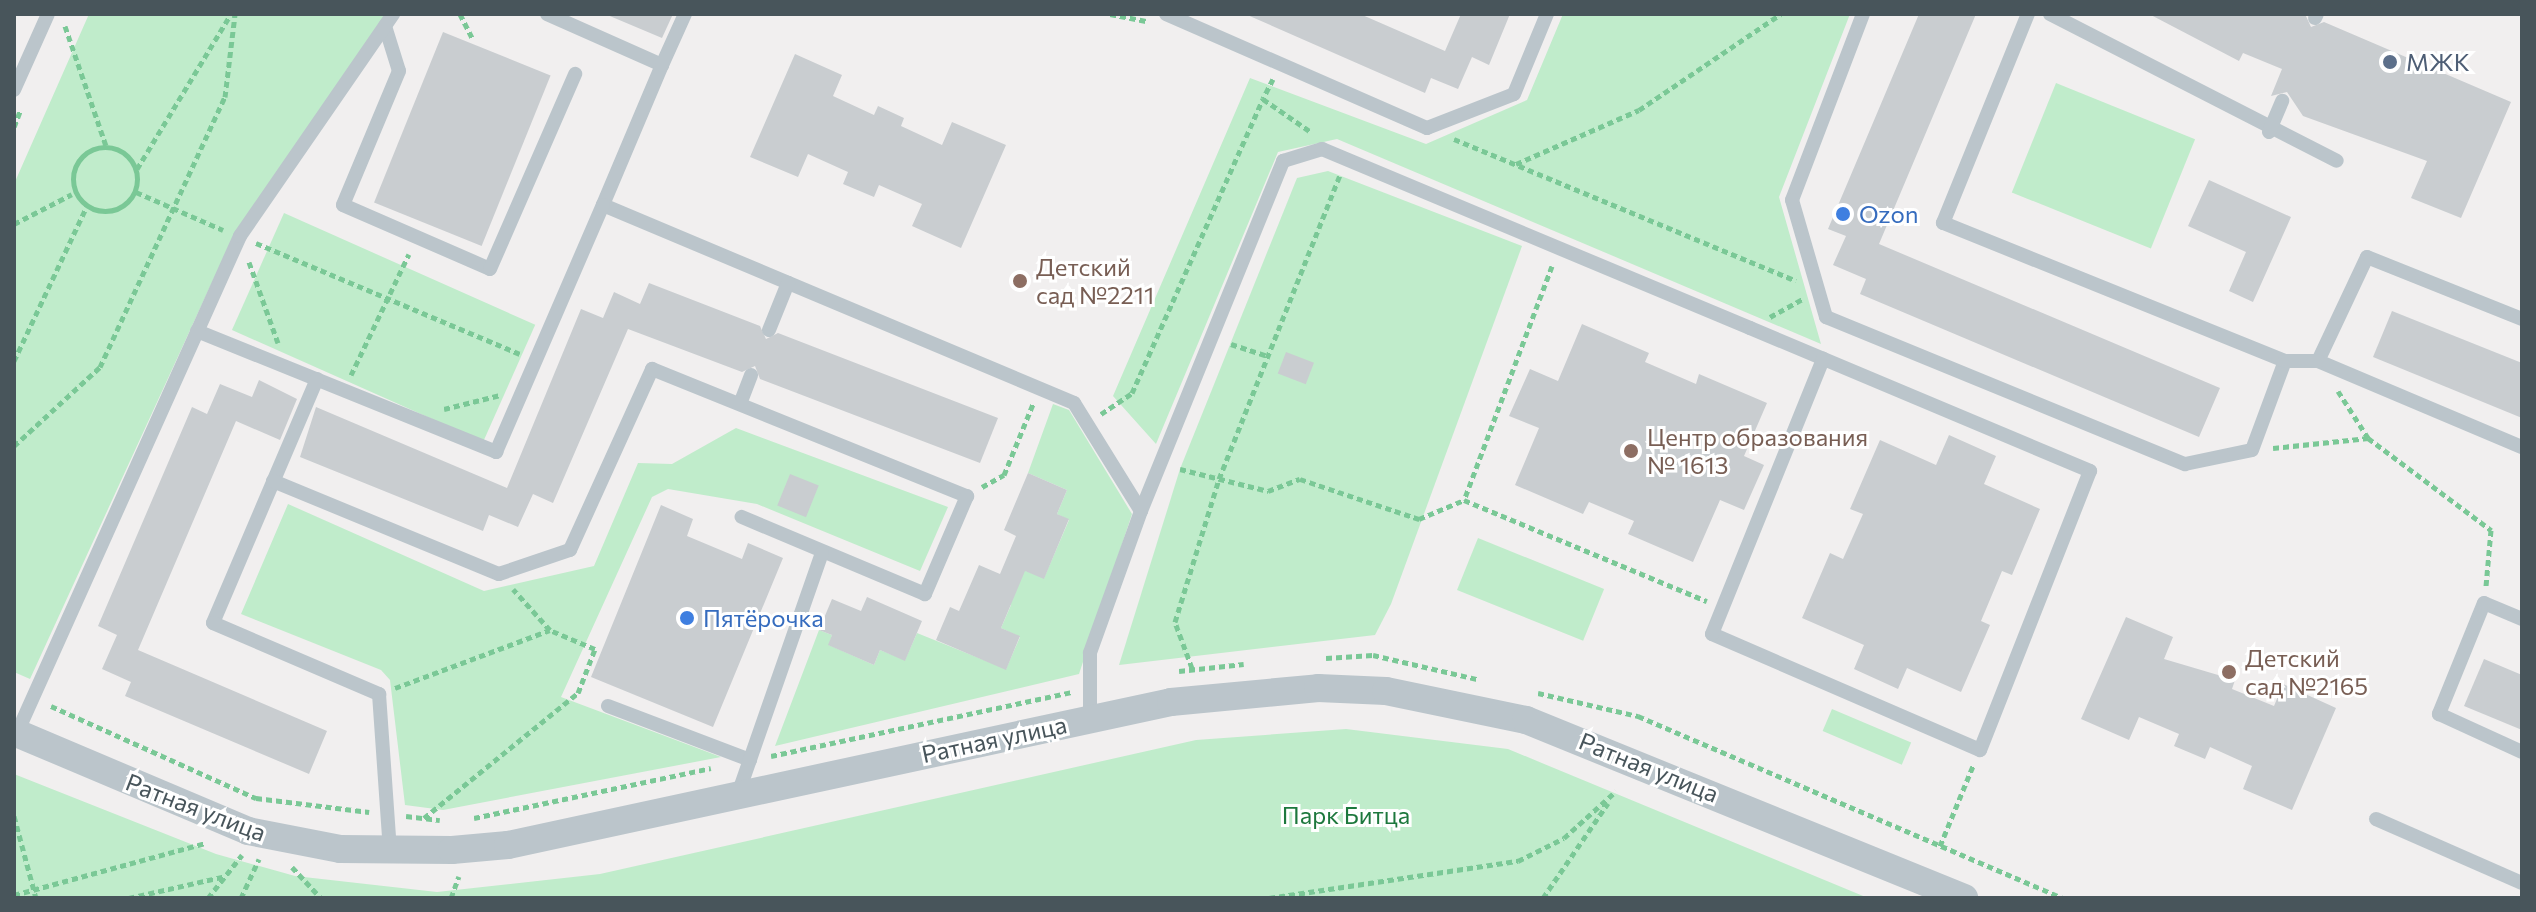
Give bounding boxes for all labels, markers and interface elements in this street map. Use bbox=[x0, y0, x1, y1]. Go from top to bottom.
place label: МЖК bbox=[2406, 48, 2470, 76]
marker: МЖК bbox=[2381, 53, 2399, 71]
place label: Ozon bbox=[1859, 200, 1919, 228]
marker: Ozon bbox=[1834, 205, 1852, 223]
place label: Детский сад №2211 bbox=[1036, 253, 1154, 309]
marker: Детский сад №2211 bbox=[1011, 272, 1029, 290]
place label: Центр образования № 1613 bbox=[1647, 423, 1868, 479]
marker: Центр образования № 1613 bbox=[1622, 442, 1640, 460]
place label: Пятёрочка bbox=[703, 604, 824, 632]
marker: Пятёрочка bbox=[678, 609, 696, 627]
place label: Детский сад №2165 bbox=[2245, 644, 2368, 700]
marker: Детский сад №2165 bbox=[2220, 663, 2238, 681]
street label: Ратная улица bbox=[919, 710, 1069, 768]
street label: Ратная улица bbox=[1575, 726, 1723, 808]
street label: Ратная улица bbox=[122, 767, 270, 847]
park label: Парк Битца bbox=[1282, 801, 1410, 829]

